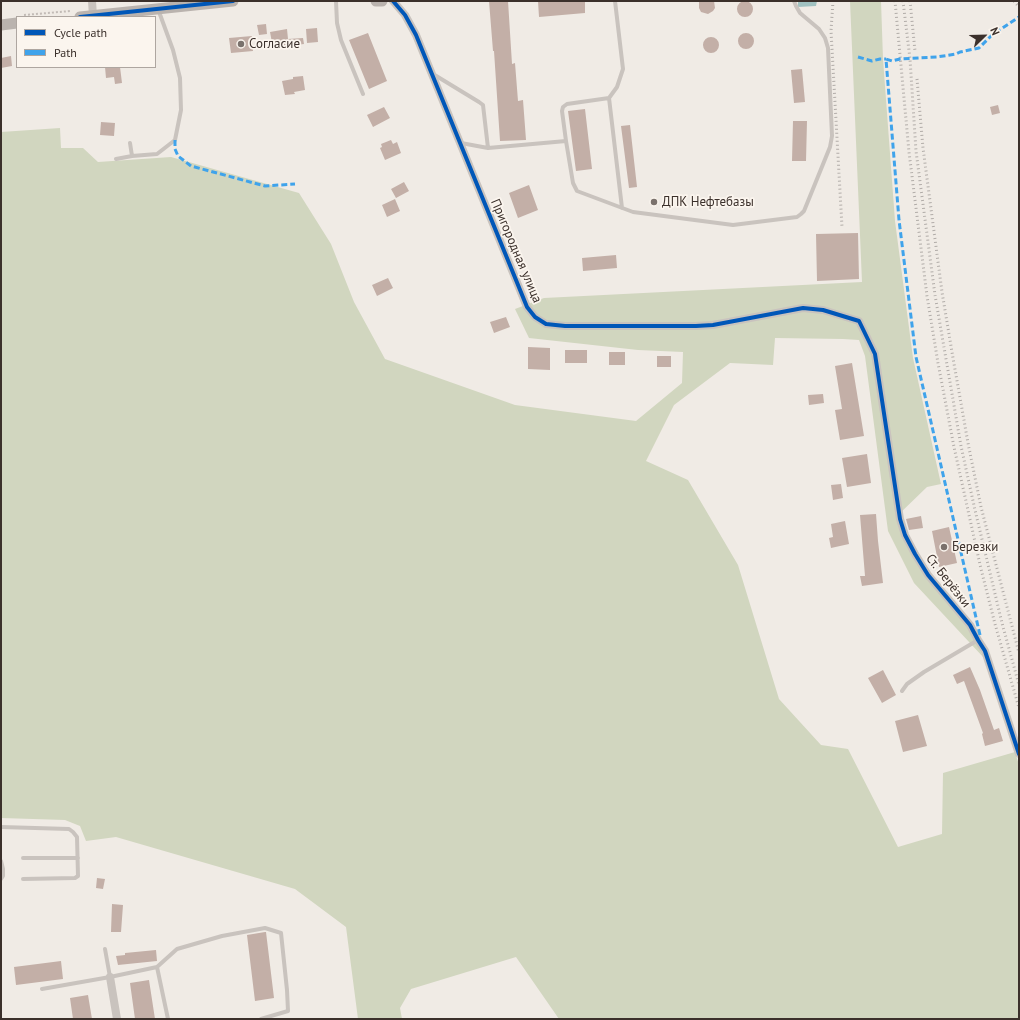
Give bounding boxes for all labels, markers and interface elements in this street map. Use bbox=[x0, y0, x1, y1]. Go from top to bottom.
legend bbox=[16, 16, 156, 68]
north arrow bbox=[964, 16, 1004, 56]
text: Cycle path bbox=[54, 25, 107, 40]
text: N bbox=[987, 25, 1003, 37]
place label: Согласие bbox=[249, 36, 300, 52]
marker: Согласие bbox=[236, 39, 246, 49]
text: Path bbox=[54, 45, 77, 60]
place label: ДПК Нефтебазы bbox=[662, 194, 754, 210]
street label: Пригородная улица bbox=[487, 197, 545, 305]
marker: ДПК Нефтебазы bbox=[649, 197, 659, 207]
place label: Березки bbox=[952, 539, 998, 555]
marker: Березки bbox=[939, 542, 949, 552]
street label: Ст. Берёзки bbox=[922, 551, 974, 611]

